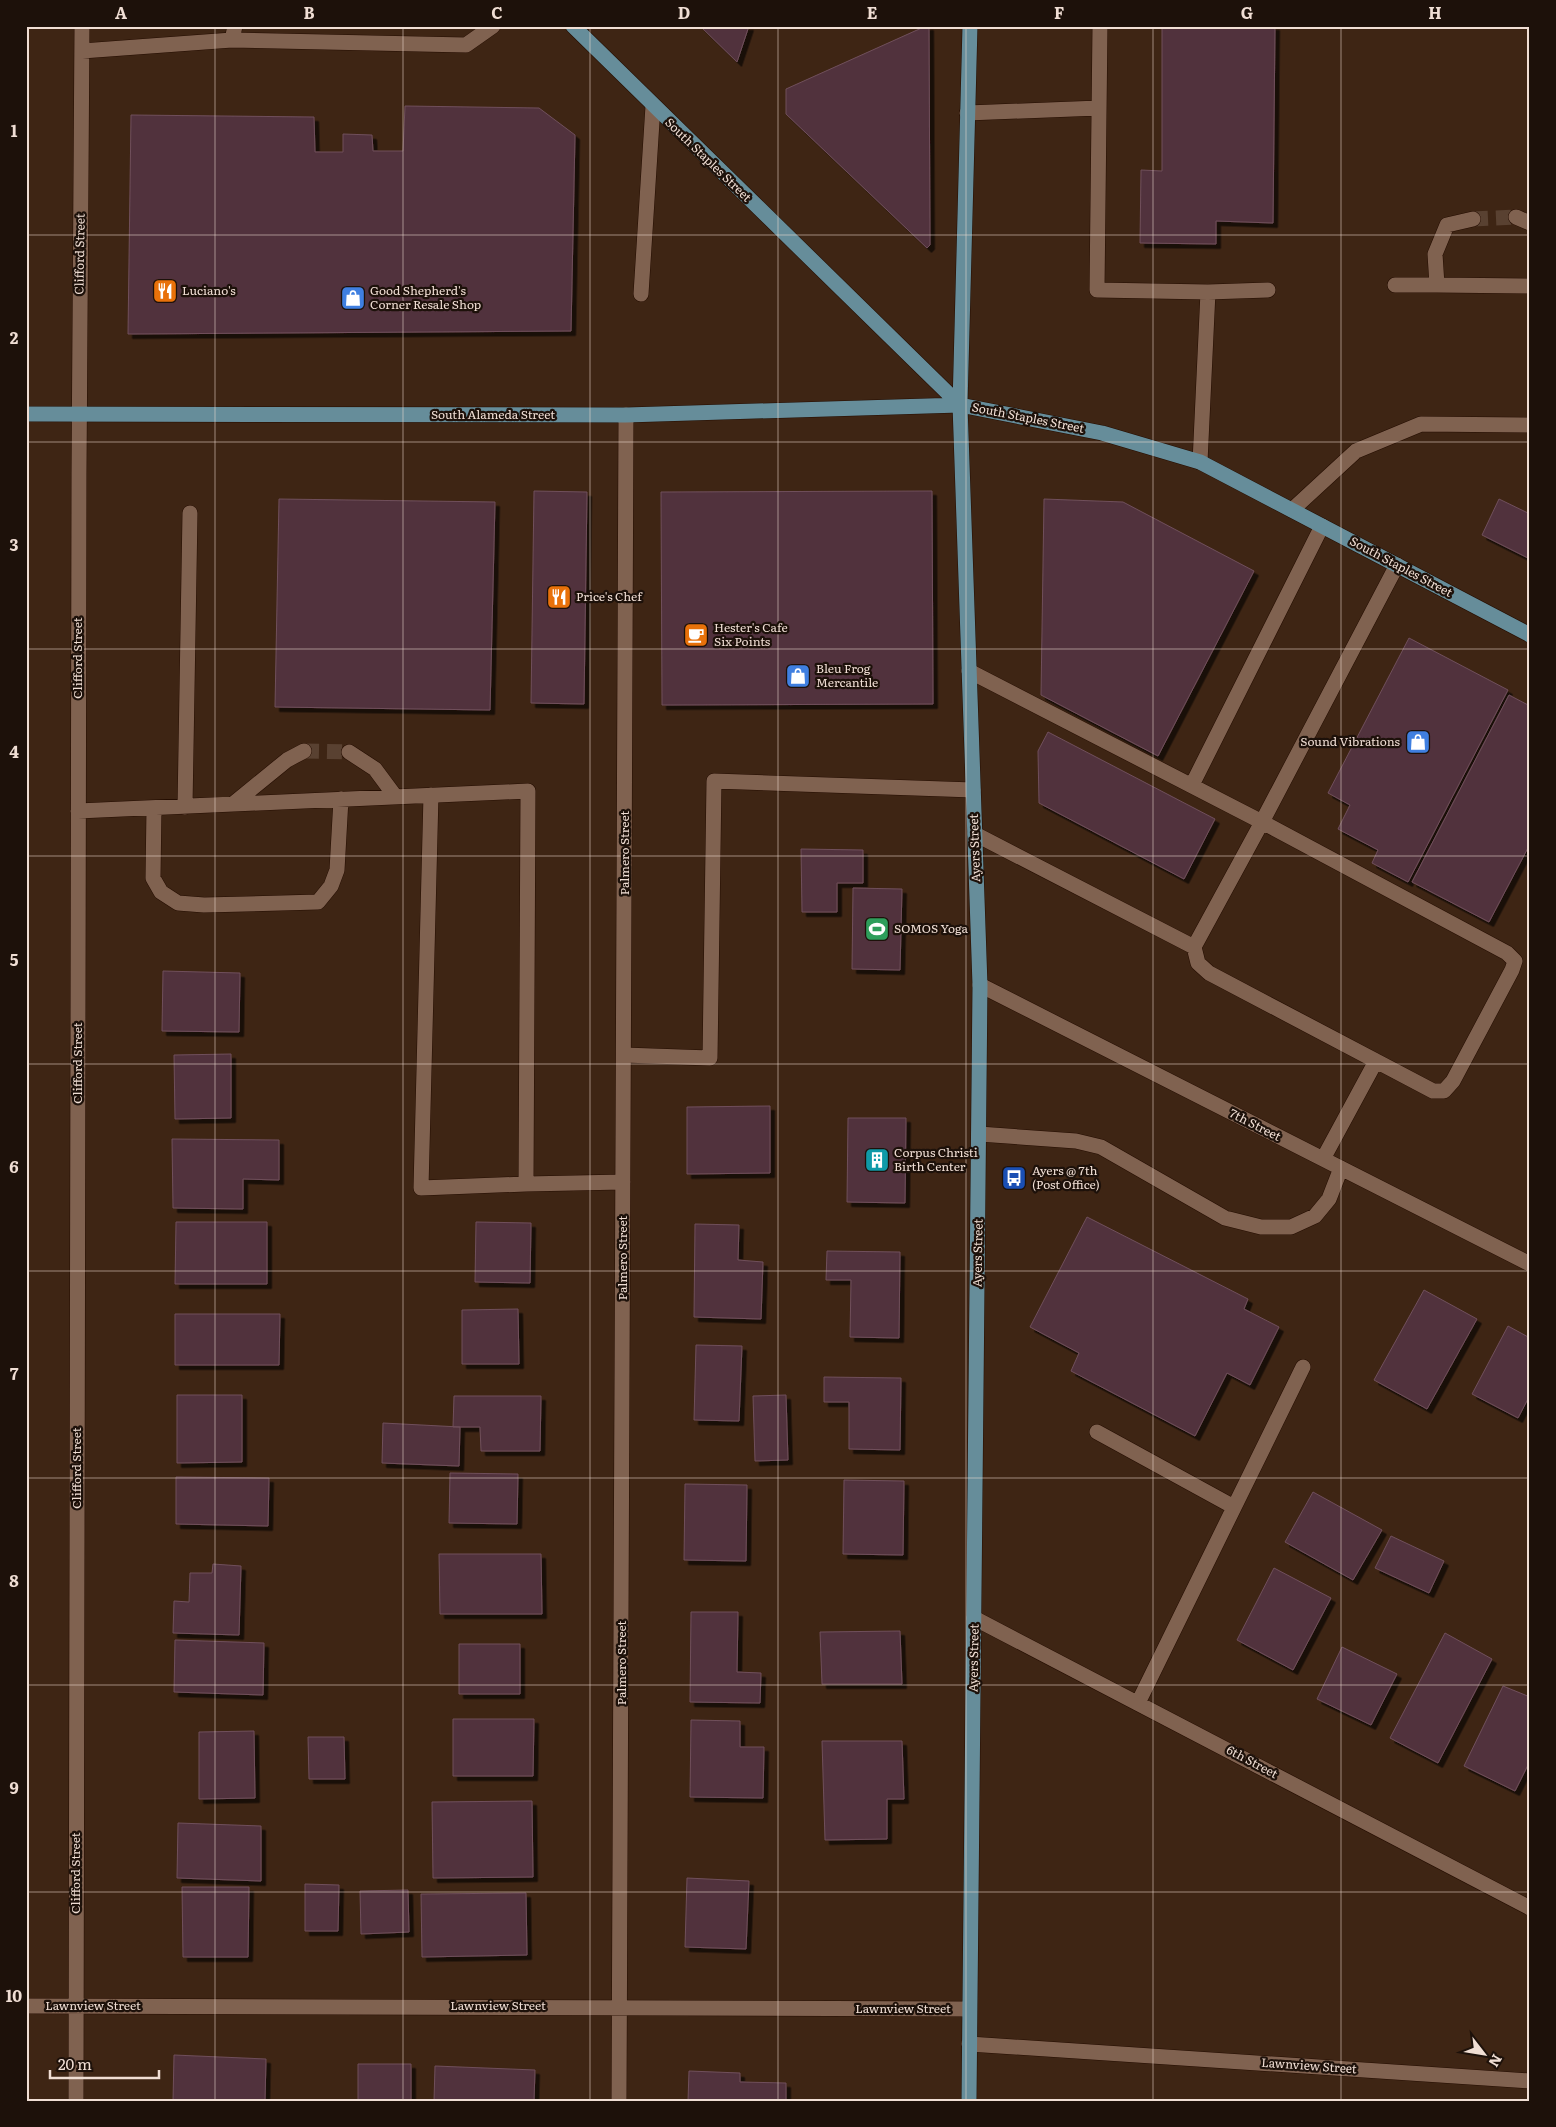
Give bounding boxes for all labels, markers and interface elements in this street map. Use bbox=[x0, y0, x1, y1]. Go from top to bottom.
text: A bbox=[115, 0, 127, 24]
text: B bbox=[303, 0, 315, 24]
text: C bbox=[491, 0, 503, 24]
text: D bbox=[678, 0, 690, 24]
text: E bbox=[867, 0, 878, 24]
text: F bbox=[1054, 0, 1064, 24]
text: G bbox=[1241, 0, 1253, 24]
text: H bbox=[1428, 0, 1442, 24]
street label: South Staples Street bbox=[661, 113, 756, 205]
text: 1 bbox=[11, 118, 18, 142]
street label: Clifford Street bbox=[69, 213, 89, 295]
restaurant icon: Luciano's bbox=[152, 278, 178, 304]
place label: Luciano's bbox=[182, 281, 236, 299]
place label: Good Shepherd's Corner Resale Shop bbox=[370, 281, 481, 313]
shop icon: Good Shepherd's Corner Resale Shop bbox=[340, 285, 366, 311]
text: 2 bbox=[10, 325, 19, 349]
street label: South Staples Street bbox=[970, 397, 1086, 437]
street label: South Alameda Street bbox=[431, 405, 555, 423]
street label: South Staples Street bbox=[1347, 531, 1456, 601]
text: 3 bbox=[10, 532, 19, 556]
restaurant icon: Price's Chef bbox=[546, 584, 572, 610]
place label: Price's Chef bbox=[576, 587, 643, 605]
street label: Clifford Street bbox=[68, 617, 86, 699]
place label: Hester's Cafe Six Points bbox=[714, 618, 788, 650]
cafe icon: Hester's Cafe Six Points bbox=[683, 622, 709, 648]
place label: Bleu Frog Mercantile bbox=[816, 659, 878, 691]
shop icon: Bleu Frog Mercantile bbox=[785, 663, 811, 689]
shop icon: Sound Vibrations bbox=[1405, 729, 1431, 755]
place label: Sound Vibrations bbox=[1300, 732, 1401, 750]
text: 4 bbox=[9, 739, 19, 763]
street label: Palmero Street bbox=[615, 811, 633, 895]
street label: Ayers Street bbox=[964, 813, 984, 882]
sports icon: SOMOS Yoga bbox=[864, 916, 890, 942]
place label: SOMOS Yoga bbox=[894, 919, 969, 937]
text: 5 bbox=[10, 947, 19, 971]
street label: Clifford Street bbox=[68, 1022, 86, 1104]
street label: 7th Street bbox=[1227, 1103, 1284, 1145]
place label: Corpus Christi Birth Center bbox=[894, 1143, 978, 1175]
building icon: Corpus Christi Birth Center bbox=[864, 1147, 890, 1173]
text: 6 bbox=[9, 1154, 19, 1178]
place label: Ayers @ 7th (Post Office) bbox=[1032, 1161, 1100, 1193]
bus stop icon: Ayers @ 7th (Post Office) bbox=[1001, 1165, 1027, 1191]
street label: Palmero Street bbox=[613, 1216, 631, 1300]
street label: Ayers Street bbox=[967, 1219, 987, 1287]
text: 7 bbox=[10, 1361, 19, 1385]
street label: Clifford Street bbox=[67, 1427, 85, 1509]
text: 8 bbox=[9, 1568, 19, 1592]
street label: Palmero Street bbox=[612, 1621, 630, 1705]
street label: Ayers Street bbox=[963, 1624, 983, 1692]
street label: 6th Street bbox=[1224, 1740, 1282, 1782]
text: 9 bbox=[9, 1775, 19, 1799]
street label: Clifford Street bbox=[66, 1832, 84, 1914]
text: 10 bbox=[6, 1983, 22, 2007]
street label: Lawnview Street bbox=[45, 1996, 141, 2014]
street label: Lawnview Street bbox=[450, 1996, 546, 2014]
street label: Lawnview Street bbox=[855, 1999, 951, 2017]
north arrow bbox=[1458, 2030, 1508, 2080]
scale bar bbox=[50, 2047, 159, 2079]
text: N bbox=[1484, 2051, 1508, 2072]
text: 20 m bbox=[58, 2052, 92, 2075]
street label: Lawnview Street bbox=[1261, 2053, 1358, 2077]

